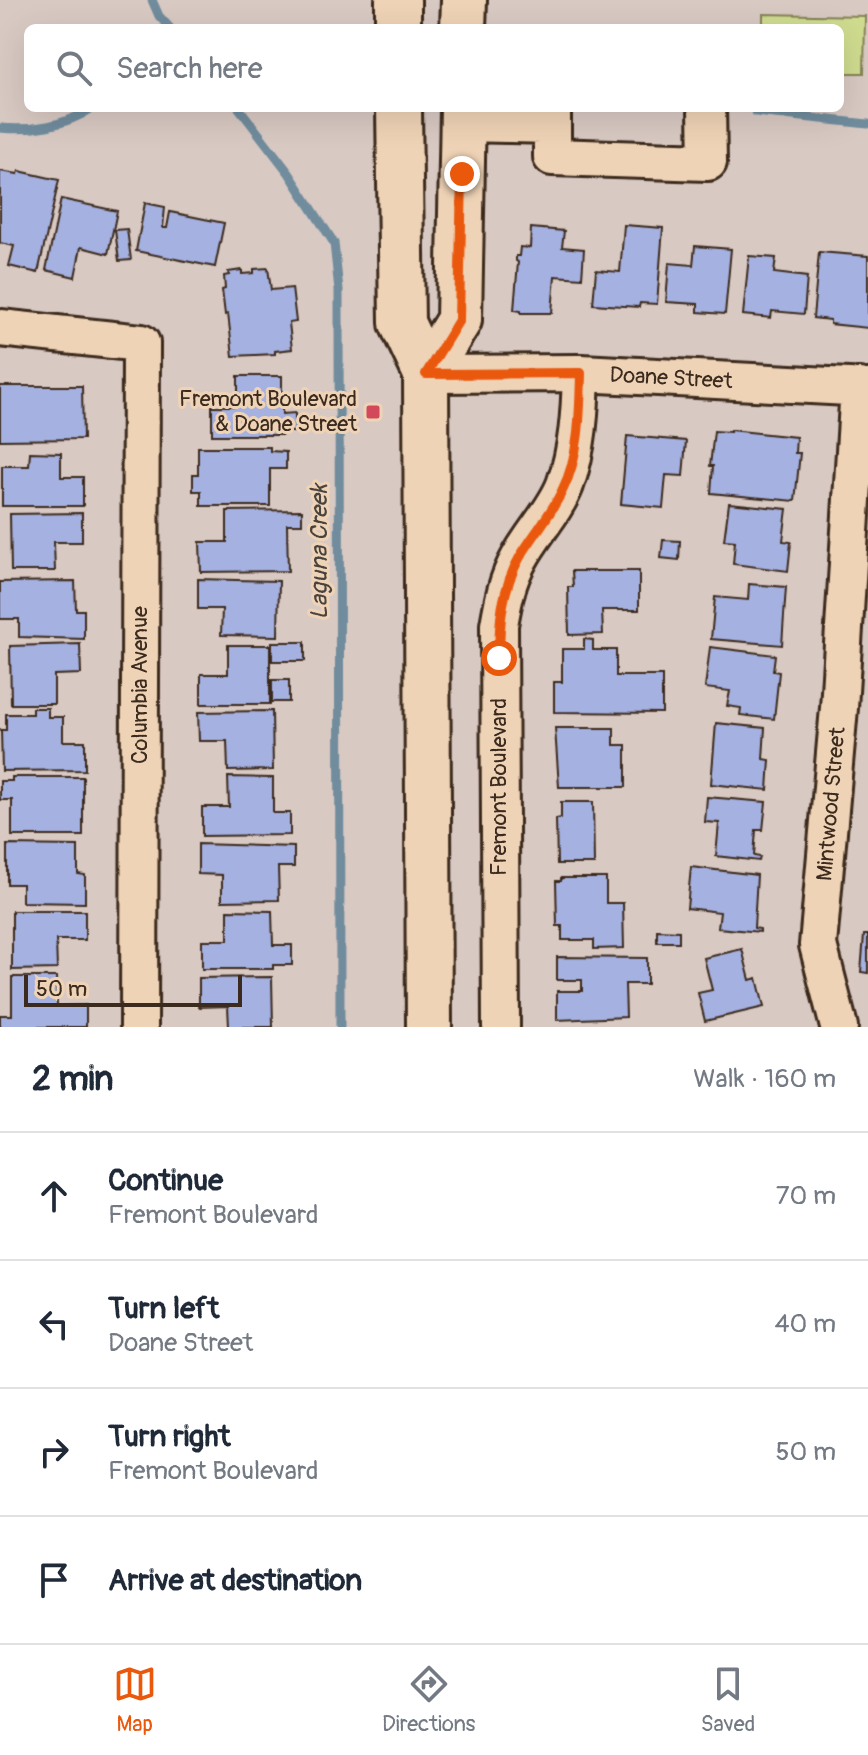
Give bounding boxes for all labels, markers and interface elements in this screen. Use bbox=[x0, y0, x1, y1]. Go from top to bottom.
search box bbox=[24, 24, 844, 112]
icon: search bbox=[52, 46, 96, 90]
text: Search here bbox=[116, 50, 263, 87]
route end bbox=[444, 156, 480, 192]
street label: Doane Street bbox=[609, 361, 733, 395]
place label: Fremont Boulevard & Doane Street bbox=[179, 385, 357, 438]
marker: Fremont Boulevard & Doane Street bbox=[364, 403, 382, 421]
water label: Laguna Creek bbox=[305, 482, 334, 620]
street label: Columbia Avenue bbox=[126, 606, 154, 764]
route start bbox=[481, 640, 517, 676]
street label: Fremont Boulevard bbox=[485, 698, 513, 876]
street label: Mintwood Street bbox=[810, 726, 852, 882]
scale bar bbox=[24, 971, 242, 1007]
text: 50 m bbox=[36, 975, 87, 1003]
text: 2 min bbox=[32, 1058, 114, 1101]
text: Walk · 160 m bbox=[693, 1063, 836, 1095]
text: Continue bbox=[108, 1162, 223, 1199]
icon: ahead bbox=[32, 1174, 76, 1218]
text: 70 m bbox=[776, 1180, 836, 1212]
text: Fremont Boulevard bbox=[108, 1199, 318, 1231]
text: Turn left bbox=[108, 1290, 219, 1327]
icon: left bbox=[32, 1302, 76, 1346]
text: 40 m bbox=[774, 1308, 836, 1340]
text: Doane Street bbox=[108, 1327, 253, 1359]
text: Turn right bbox=[108, 1418, 231, 1455]
icon: right bbox=[32, 1430, 76, 1474]
text: 50 m bbox=[775, 1436, 836, 1468]
text: Fremont Boulevard bbox=[108, 1455, 318, 1487]
icon: arrive bbox=[32, 1558, 76, 1602]
text: Arrive at destination bbox=[108, 1562, 362, 1599]
tab: Map bbox=[113, 1662, 157, 1738]
tab: Directions bbox=[382, 1662, 475, 1738]
tab: Saved bbox=[701, 1662, 755, 1738]

